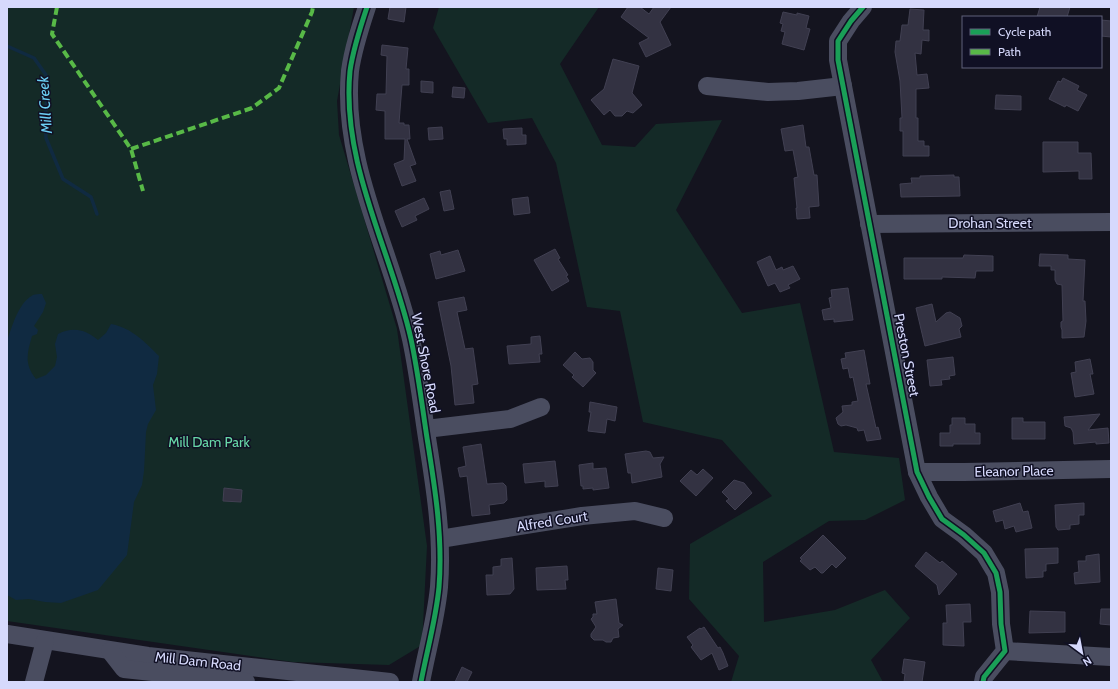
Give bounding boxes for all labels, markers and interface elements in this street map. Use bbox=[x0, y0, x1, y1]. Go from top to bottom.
legend bbox=[962, 16, 1102, 68]
text: Cycle path bbox=[998, 24, 1051, 39]
text: Path bbox=[998, 44, 1021, 59]
water label: Mill Creek bbox=[34, 75, 56, 135]
street label: Drohan Street bbox=[948, 214, 1032, 232]
street label: West Shore Road bbox=[407, 311, 445, 415]
street label: Preston Street bbox=[890, 312, 924, 398]
park label: Mill Dam Park bbox=[168, 433, 250, 451]
street label: Eleanor Place bbox=[974, 461, 1054, 481]
street label: Alfred Court bbox=[515, 506, 589, 535]
north arrow bbox=[1062, 633, 1102, 673]
street label: Mill Dam Road bbox=[154, 648, 242, 674]
text: N bbox=[1080, 653, 1094, 669]

